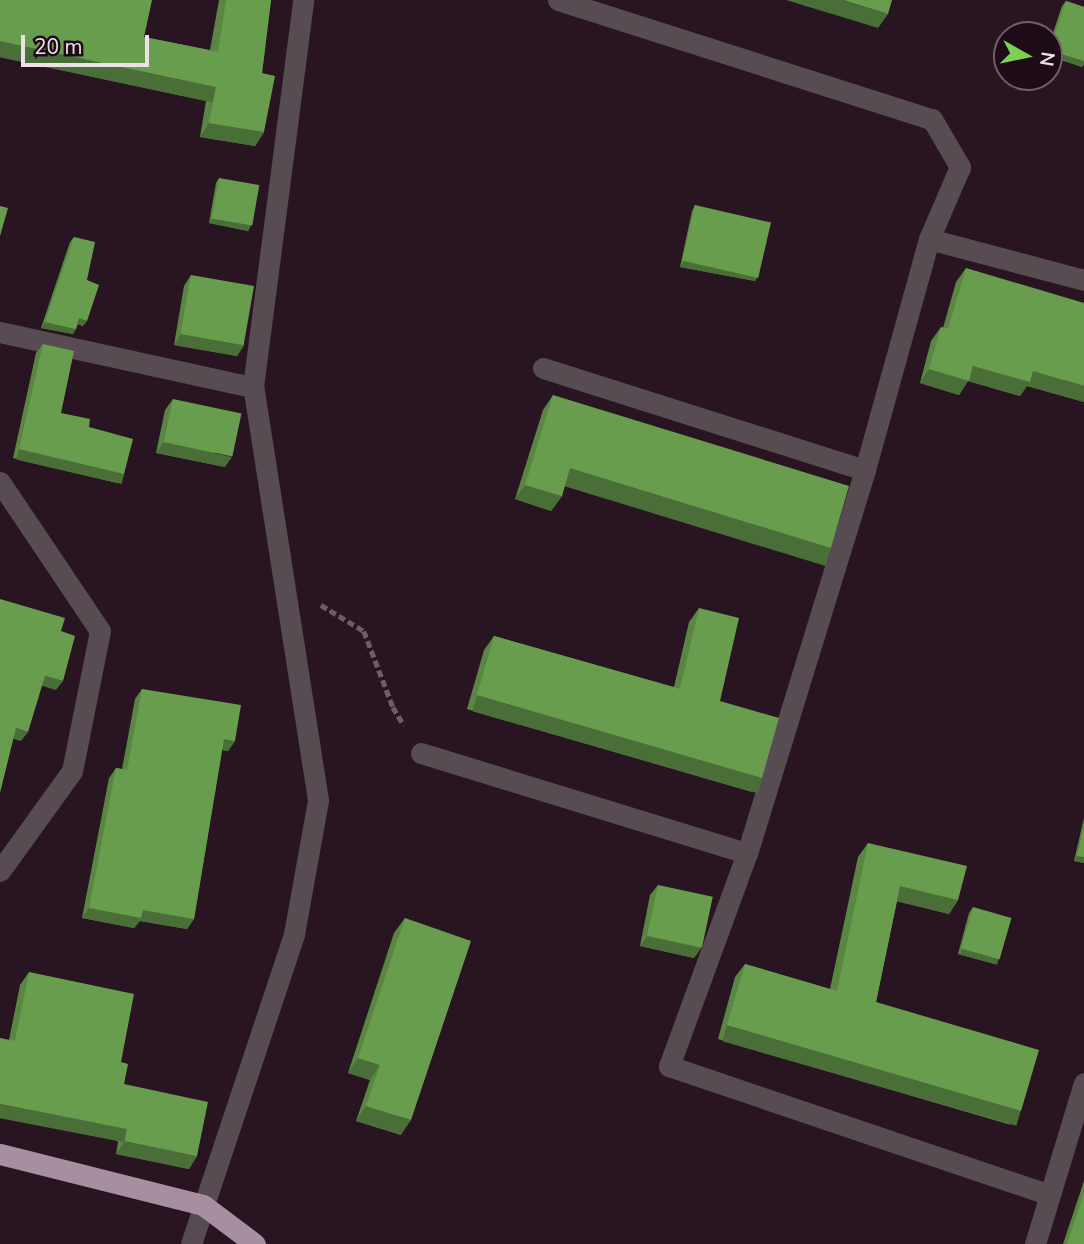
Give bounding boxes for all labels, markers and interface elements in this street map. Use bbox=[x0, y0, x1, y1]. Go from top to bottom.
scale bar bbox=[24, 21, 152, 65]
north arrow bbox=[993, 21, 1063, 91]
text: 20 m bbox=[34, 33, 83, 61]
text: N bbox=[1033, 50, 1061, 68]

